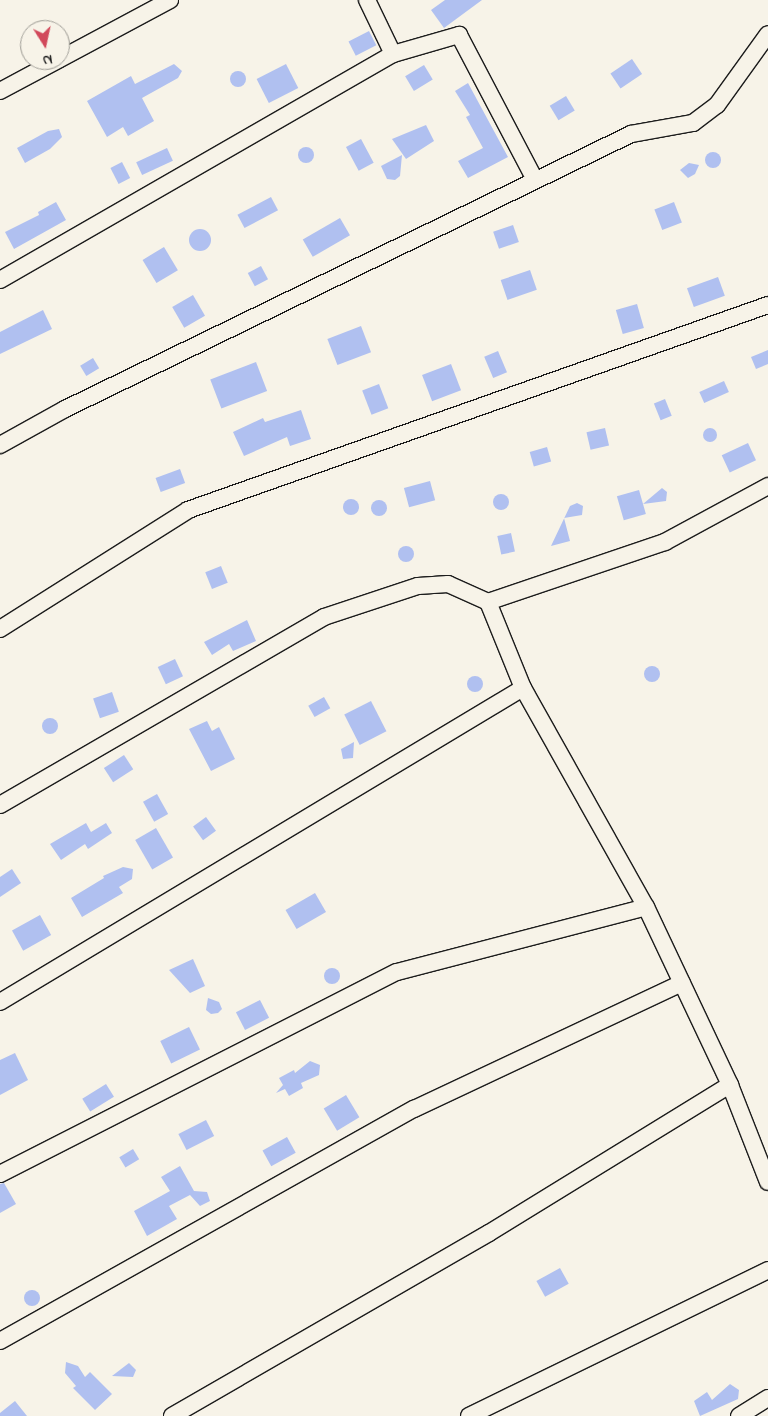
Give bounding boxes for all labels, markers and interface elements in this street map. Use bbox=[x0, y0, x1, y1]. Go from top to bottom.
north arrow bbox=[20, 20, 70, 70]
text: N bbox=[41, 48, 54, 70]

